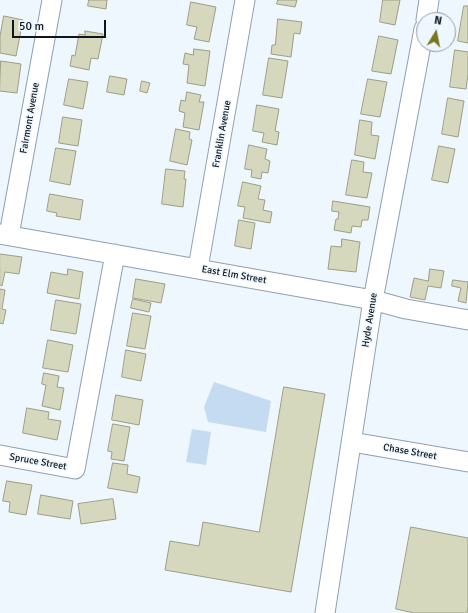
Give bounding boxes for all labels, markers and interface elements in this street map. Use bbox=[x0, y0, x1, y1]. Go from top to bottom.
scale bar bbox=[14, 12, 108, 38]
north arrow bbox=[416, 12, 456, 52]
text: N bbox=[433, 14, 443, 28]
text: 50 m bbox=[19, 19, 44, 34]
street label: Fairmont Avenue bbox=[18, 82, 42, 154]
street label: Franklin Avenue bbox=[210, 99, 234, 169]
street label: East Elm Street bbox=[201, 263, 267, 287]
street label: Hyde Avenue bbox=[360, 292, 380, 348]
street label: Chase Street bbox=[382, 441, 438, 463]
street label: Spruce Street bbox=[8, 451, 68, 473]

